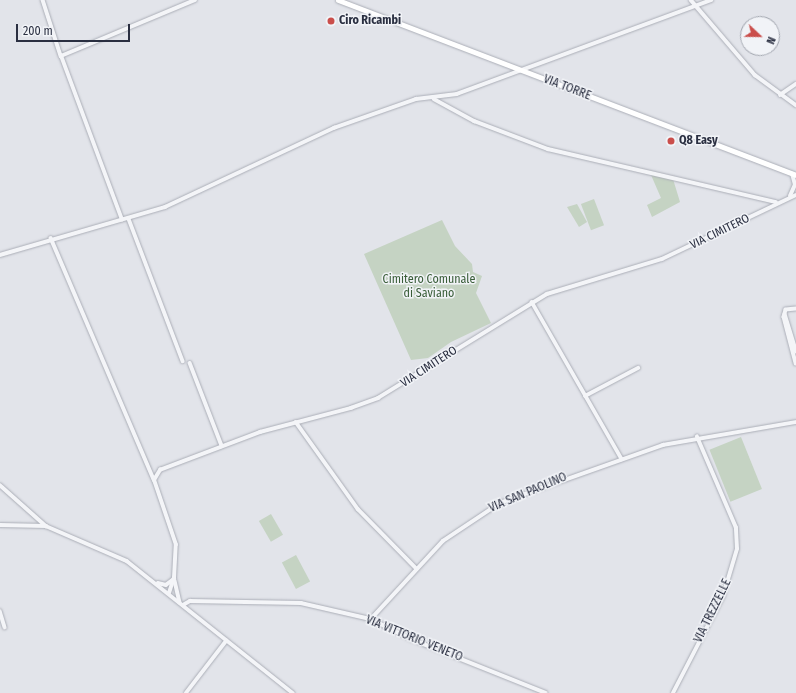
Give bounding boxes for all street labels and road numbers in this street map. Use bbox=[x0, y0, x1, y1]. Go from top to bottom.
street label: VIA TORRE bbox=[541, 72, 593, 104]
street label: VIA CIMITERO bbox=[688, 211, 752, 253]
street label: VIA CIMITERO bbox=[398, 343, 460, 391]
street label: VIA SAN PAOLINO bbox=[487, 470, 569, 516]
street label: VIA TREZZELLE bbox=[691, 577, 735, 645]
street label: VIA VITTORIO VENETO bbox=[363, 613, 465, 665]

